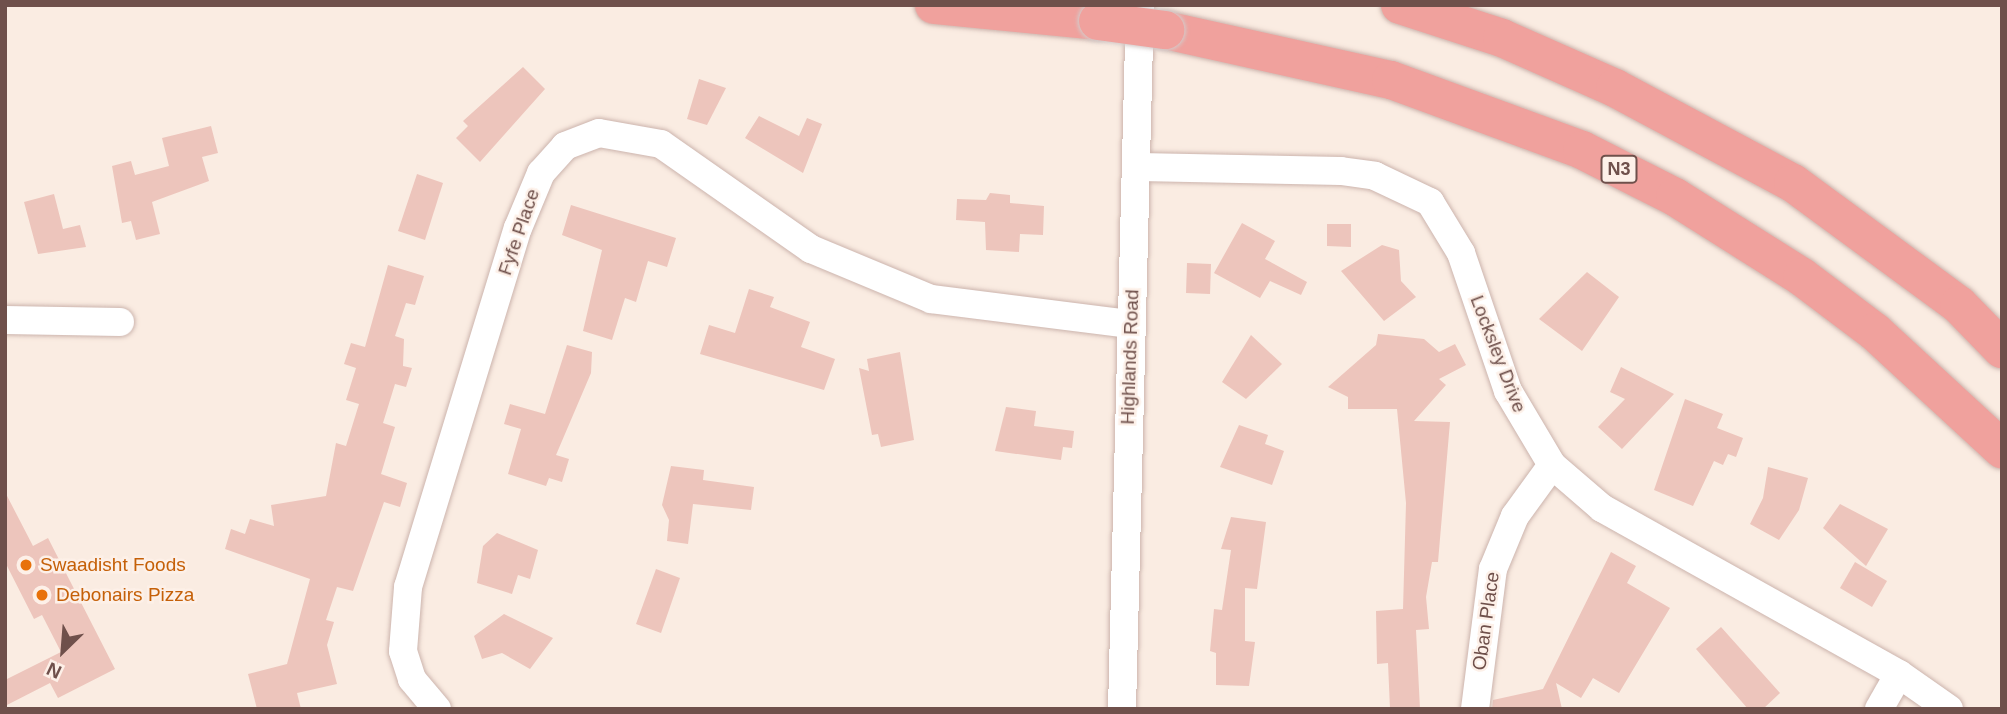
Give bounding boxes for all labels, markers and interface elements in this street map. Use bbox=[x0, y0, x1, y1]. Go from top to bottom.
road number: N3 bbox=[1600, 154, 1638, 184]
street label: Fyfe Place bbox=[494, 186, 544, 278]
street label: Highlands Road bbox=[1116, 289, 1144, 425]
street label: Locksley Drive bbox=[1465, 292, 1531, 416]
place label: Swaadisht Foods bbox=[40, 554, 186, 576]
marker: Swaadisht Foods bbox=[18, 557, 34, 573]
street label: Oban Place bbox=[1468, 570, 1504, 672]
place label: Debonairs Pizza bbox=[56, 584, 194, 606]
marker: Debonairs Pizza bbox=[34, 587, 50, 603]
north arrow bbox=[28, 616, 98, 686]
text: N bbox=[43, 658, 65, 683]

